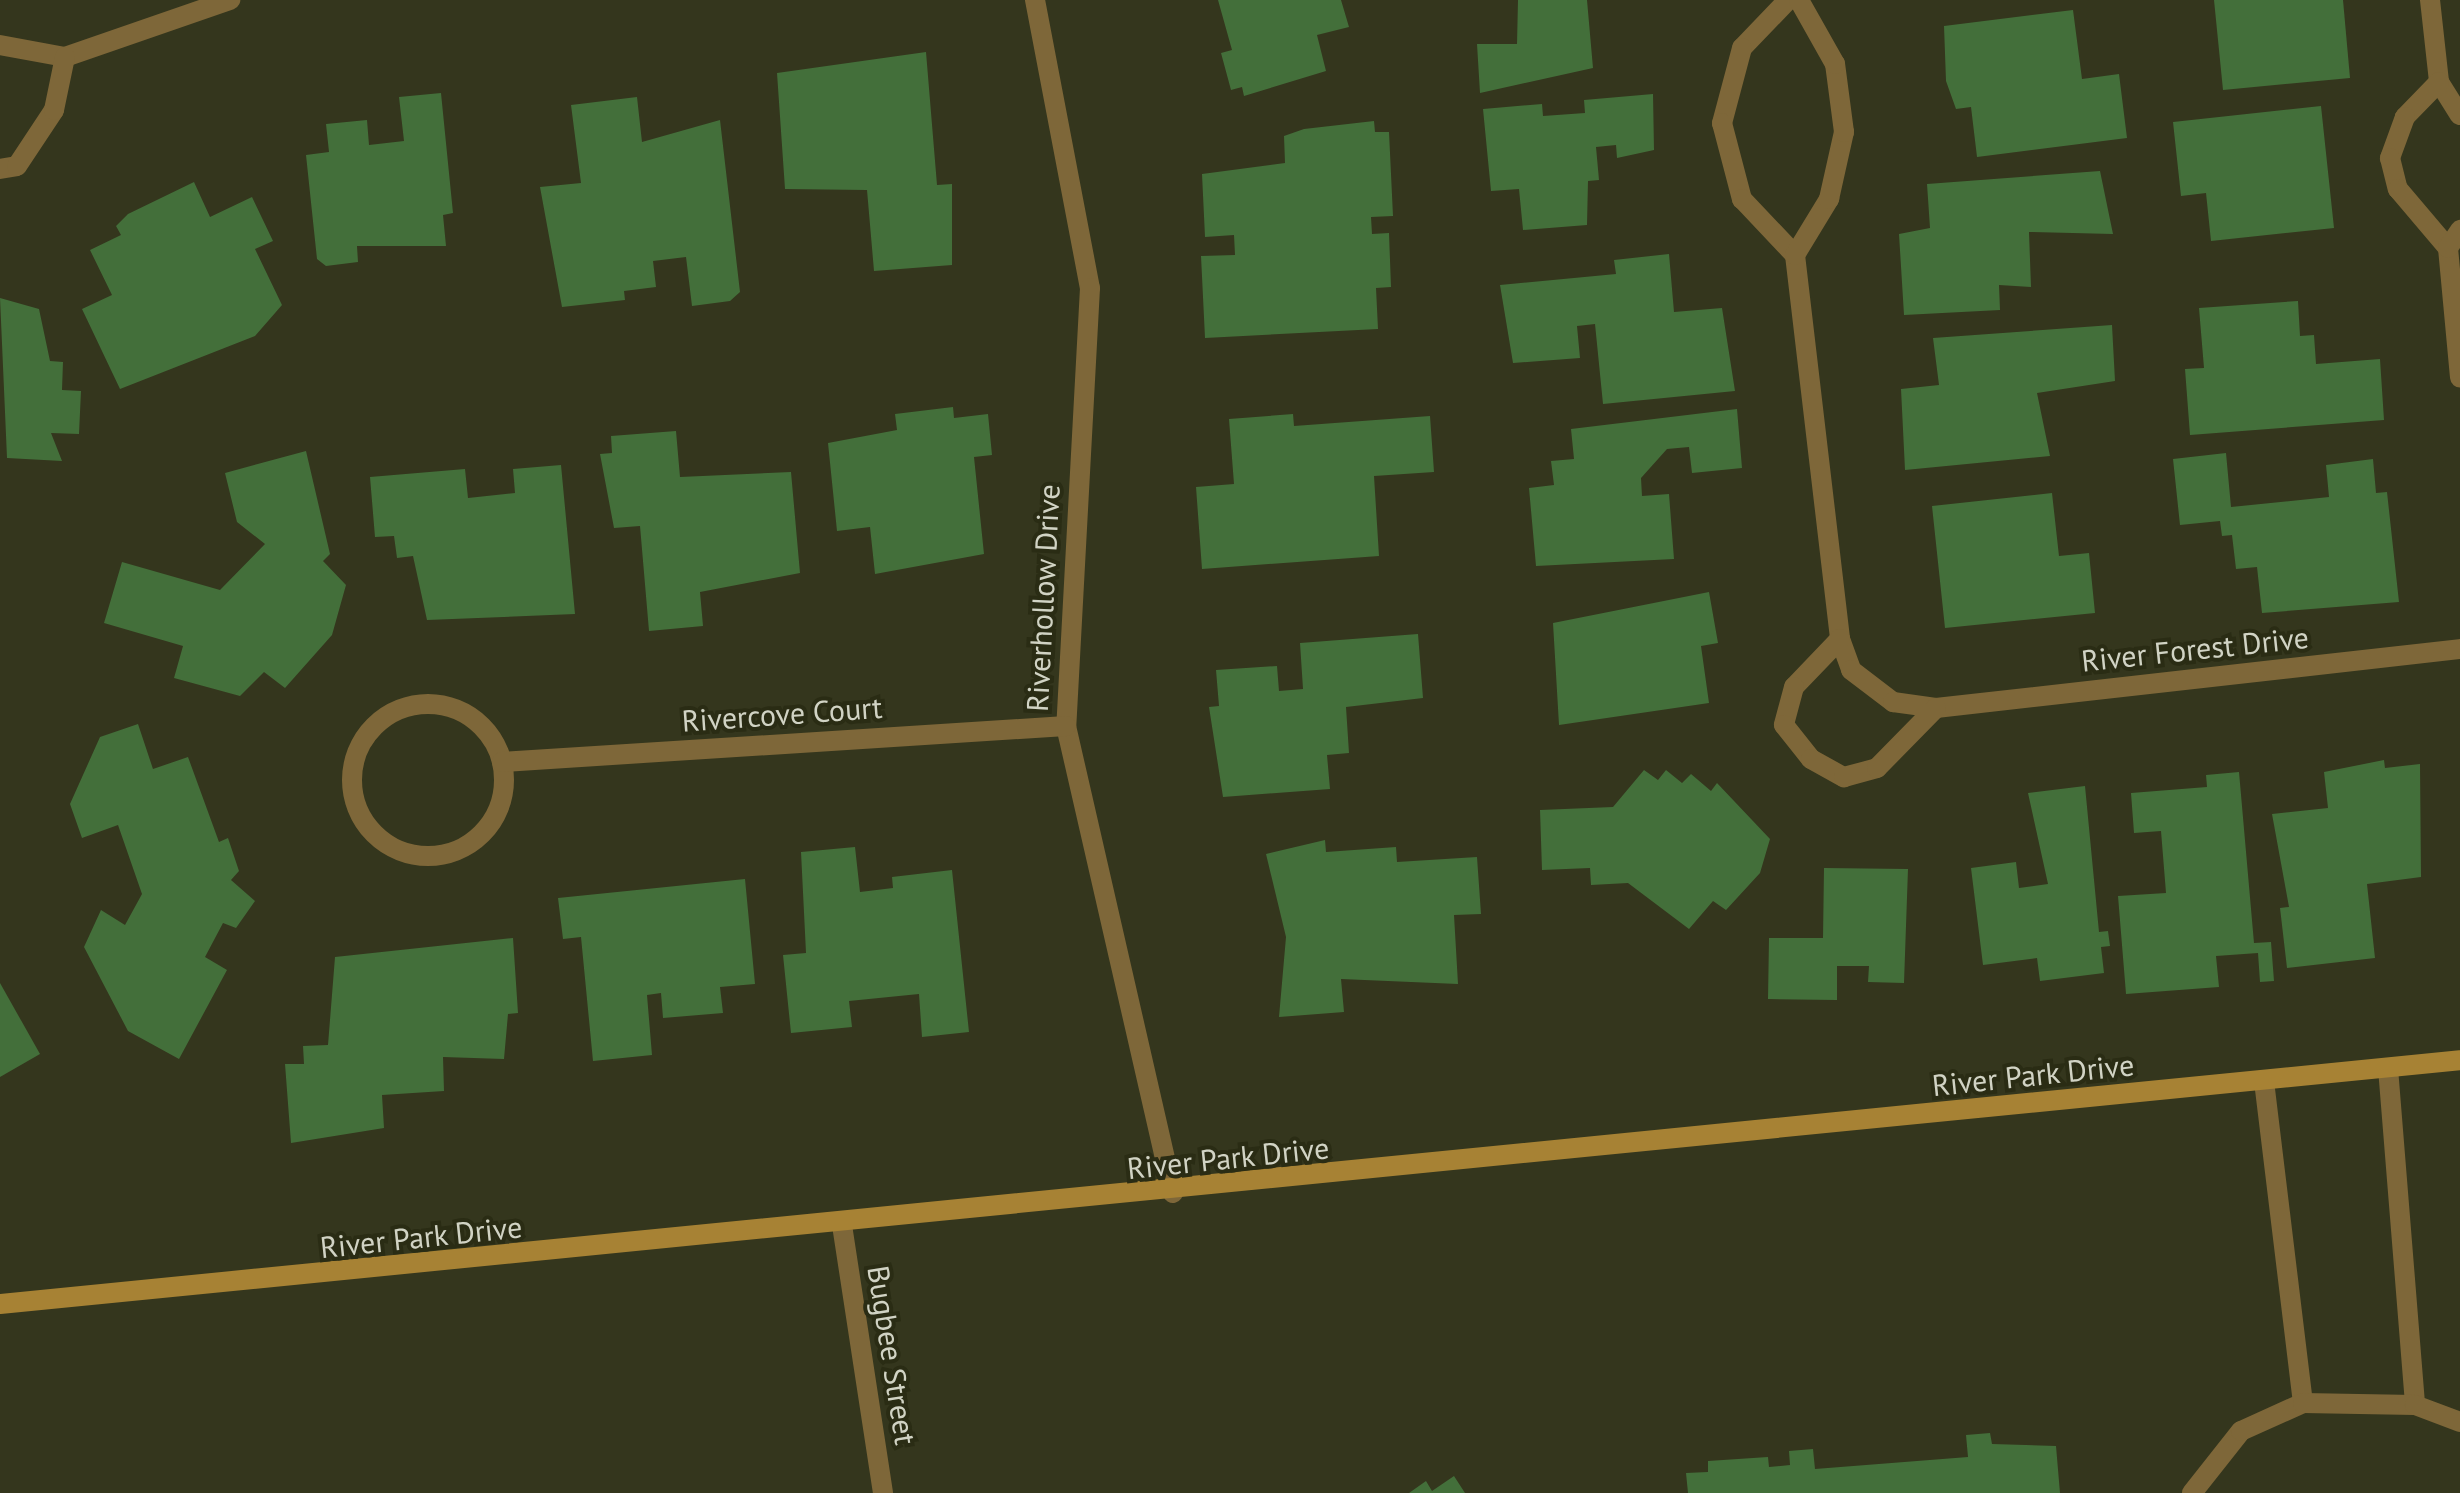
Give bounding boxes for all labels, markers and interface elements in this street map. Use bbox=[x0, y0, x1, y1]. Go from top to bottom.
street label: Riverhollow Drive bbox=[1019, 483, 1067, 713]
street label: River Forest Drive bbox=[2079, 619, 2311, 679]
street label: Rivercove Court bbox=[680, 689, 884, 739]
street label: River Park Drive bbox=[1930, 1046, 2136, 1104]
street label: River Park Drive bbox=[1125, 1129, 1331, 1187]
street label: River Park Drive bbox=[318, 1208, 524, 1266]
street label: Bugbee Street bbox=[860, 1263, 924, 1447]

